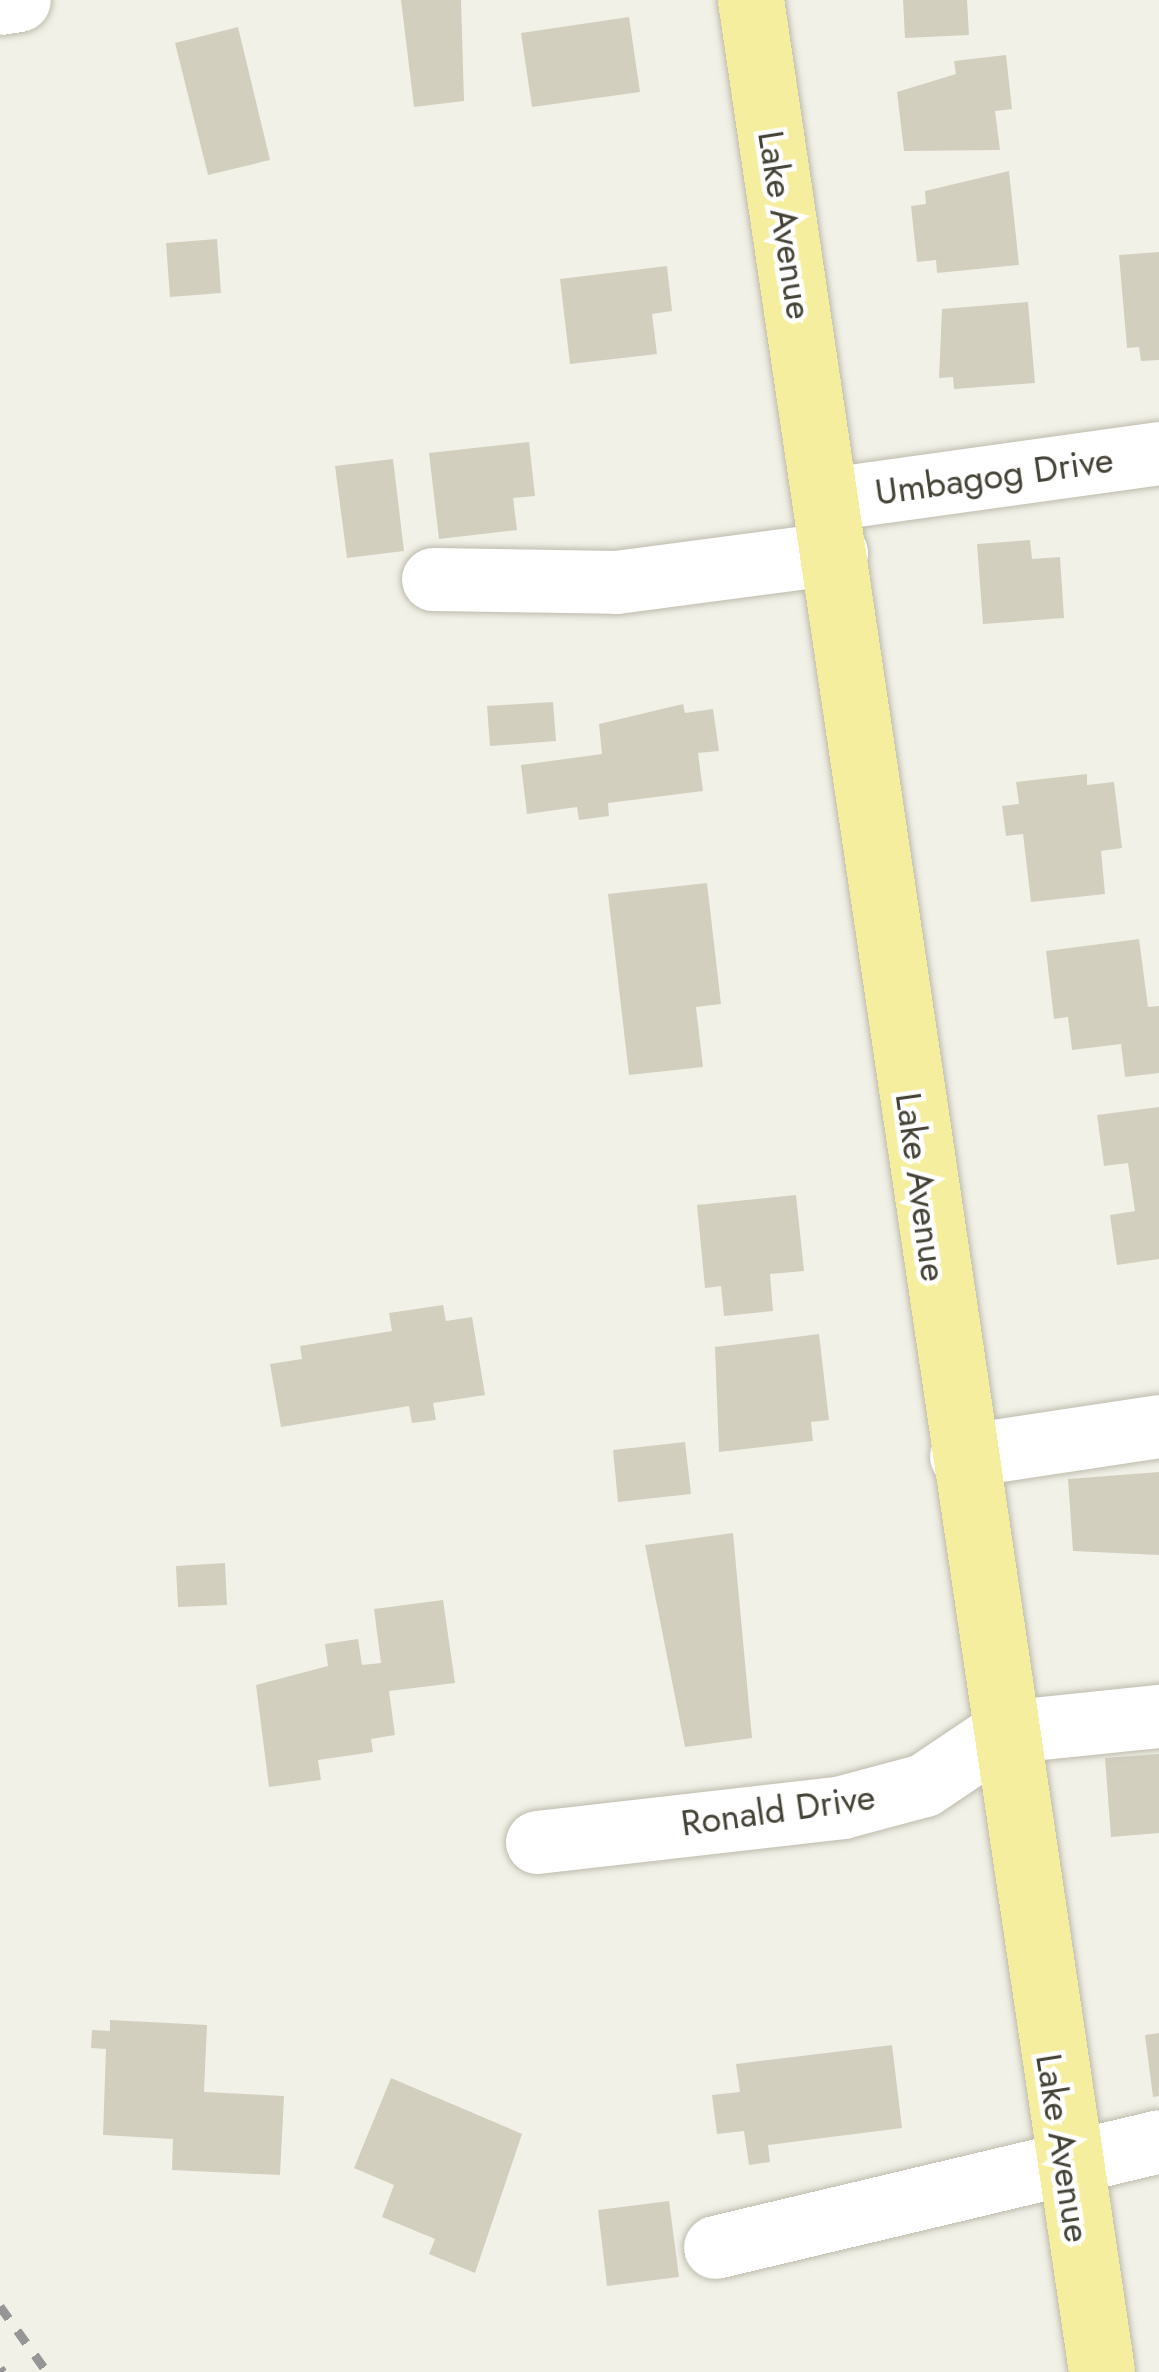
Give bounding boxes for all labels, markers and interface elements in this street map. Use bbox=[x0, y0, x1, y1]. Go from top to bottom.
street label: Lake Avenue bbox=[749, 128, 821, 322]
street label: Umbagog Drive bbox=[872, 438, 1116, 514]
street label: Lake Avenue bbox=[886, 1090, 956, 1284]
street label: Ronald Drive bbox=[678, 1775, 878, 1845]
street label: Lake Avenue bbox=[1027, 2051, 1099, 2245]

